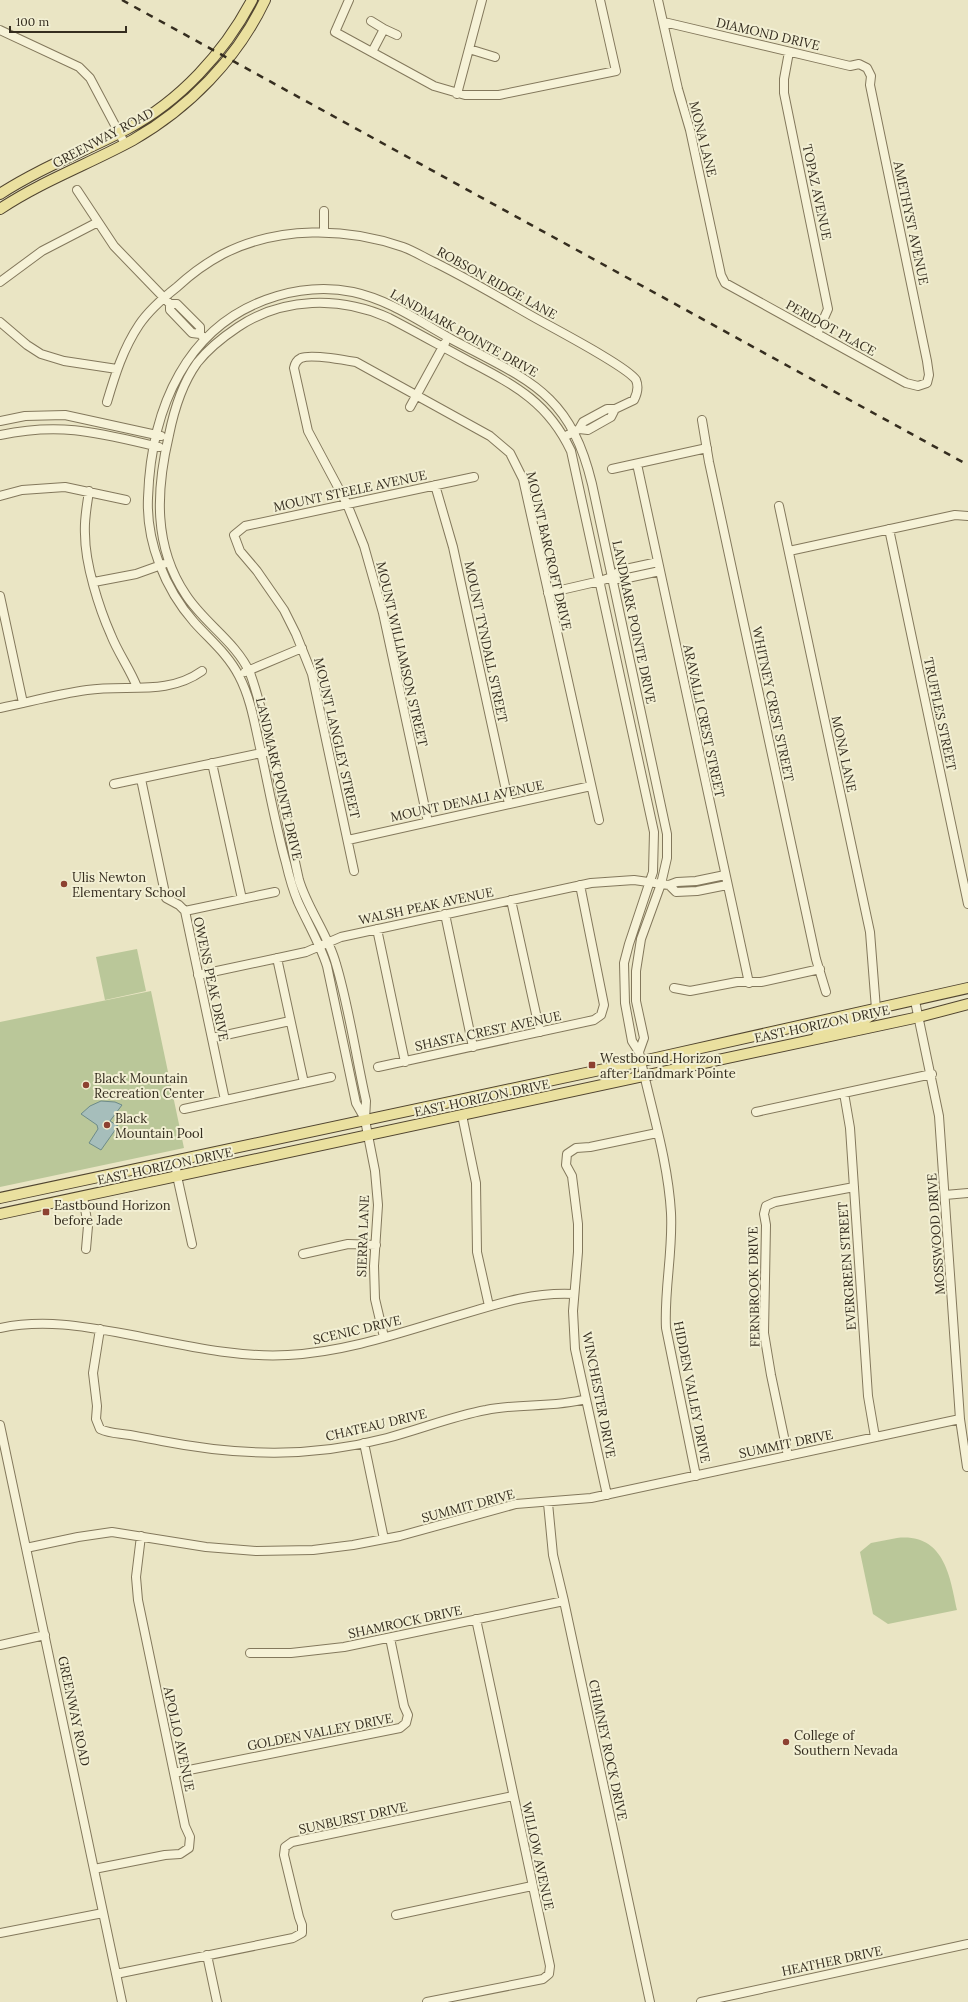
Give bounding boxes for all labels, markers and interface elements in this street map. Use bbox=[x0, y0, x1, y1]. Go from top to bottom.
scale bar bbox=[10, 8, 126, 34]
text: 100 m bbox=[16, 14, 49, 29]
street label: DIAMOND DRIVE bbox=[715, 14, 821, 54]
street label: MONA LANE bbox=[685, 99, 721, 179]
street label: GREENWAY ROAD bbox=[50, 104, 157, 172]
street label: TOPAZ AVENUE bbox=[799, 143, 835, 241]
street label: AMETHYST AVENUE bbox=[889, 159, 932, 286]
street label: ROBSON RIDGE LANE bbox=[434, 243, 560, 323]
street label: LANDMARK POINTE DRIVE bbox=[387, 285, 541, 381]
street label: PERIDOT PLACE bbox=[783, 296, 879, 360]
street label: MOUNT STEELE AVENUE bbox=[272, 466, 428, 516]
street label: MOUNT BARCROFT DRIVE bbox=[522, 470, 576, 632]
street label: LANDMARK POINTE DRIVE bbox=[608, 539, 660, 705]
street label: MOUNT WILLIAMSON STREET bbox=[372, 560, 432, 749]
street label: MOUNT TYNDALL STREET bbox=[461, 560, 512, 725]
street label: WHITNEY CREST STREET bbox=[748, 625, 798, 784]
street label: ARAVALLI CREST STREET bbox=[679, 642, 729, 800]
street label: MOUNT LANGLEY STREET bbox=[310, 656, 364, 821]
street label: TRUFFLES STREET bbox=[920, 656, 960, 773]
street label: LANDMARK POINTE DRIVE bbox=[252, 696, 306, 862]
street label: MONA LANE bbox=[828, 714, 860, 794]
street label: MOUNT DENALI AVENUE bbox=[389, 776, 545, 826]
place label: Ulis Newton Elementary School bbox=[72, 869, 186, 901]
marker: Ulis Newton Elementary School bbox=[59, 879, 69, 889]
street label: WALSH PEAK AVENUE bbox=[357, 883, 495, 929]
street label: OWENS PEAK DRIVE bbox=[190, 915, 232, 1043]
street label: EAST HORIZON DRIVE bbox=[753, 1001, 891, 1047]
street label: SHASTA CREST AVENUE bbox=[413, 1007, 563, 1055]
place label: Westbound Horizon after Landmark Pointe bbox=[600, 1050, 736, 1082]
marker: Westbound Horizon after Landmark Pointe bbox=[587, 1060, 597, 1070]
place label: Black Mountain Recreation Center bbox=[94, 1070, 205, 1102]
street label: EAST HORIZON DRIVE bbox=[413, 1075, 551, 1121]
marker: Black Mountain Recreation Center bbox=[81, 1080, 91, 1090]
place label: Black Mountain Pool bbox=[115, 1110, 204, 1142]
marker: Black Mountain Pool bbox=[102, 1120, 112, 1130]
street label: EAST HORIZON DRIVE bbox=[96, 1143, 234, 1189]
street label: MOSSWOOD DRIVE bbox=[923, 1173, 949, 1295]
street label: SIERRA LANE bbox=[353, 1195, 373, 1277]
place label: Eastbound Horizon before Jade bbox=[54, 1197, 171, 1229]
street label: EVERGREEN STREET bbox=[834, 1201, 860, 1331]
marker: Eastbound Horizon before Jade bbox=[41, 1207, 51, 1217]
street label: FERNBROOK DRIVE bbox=[744, 1226, 764, 1348]
street label: SCENIC DRIVE bbox=[311, 1312, 403, 1348]
street label: HIDDEN VALLEY DRIVE bbox=[670, 1319, 714, 1465]
street label: WINCHESTER DRIVE bbox=[578, 1330, 620, 1460]
street label: CHATEAU DRIVE bbox=[324, 1405, 428, 1445]
street label: SUMMIT DRIVE bbox=[737, 1426, 835, 1462]
street label: SUMMIT DRIVE bbox=[420, 1485, 516, 1527]
street label: SHAMROCK DRIVE bbox=[346, 1602, 464, 1642]
street label: GREENWAY ROAD bbox=[54, 1654, 94, 1768]
street label: CHIMNEY ROCK DRIVE bbox=[585, 1678, 631, 1822]
street label: APOLLO AVENUE bbox=[159, 1684, 198, 1793]
street label: GOLDEN VALLEY DRIVE bbox=[246, 1710, 394, 1754]
place label: College of Southern Nevada bbox=[794, 1727, 898, 1759]
marker: College of Southern Nevada bbox=[781, 1737, 791, 1747]
street label: SUNBURST DRIVE bbox=[297, 1798, 409, 1838]
street label: WILLOW AVENUE bbox=[518, 1800, 558, 1912]
street label: HEATHER DRIVE bbox=[780, 1942, 884, 1980]

